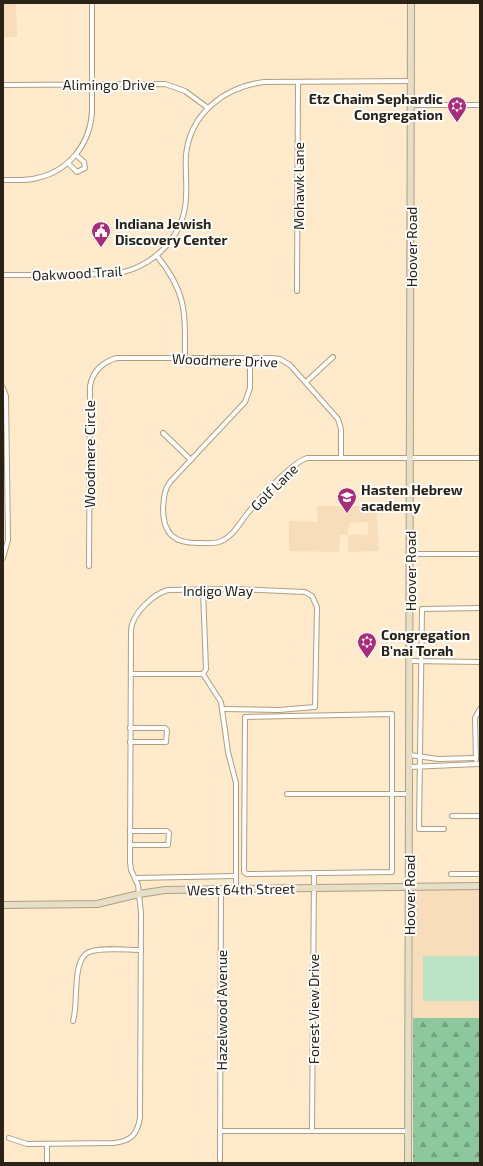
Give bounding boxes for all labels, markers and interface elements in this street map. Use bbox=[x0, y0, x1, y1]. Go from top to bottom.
street label: Alimingo Drive bbox=[63, 76, 155, 93]
place label: Etz Chaim Sephardic Congregation bbox=[309, 90, 443, 123]
synagogue icon: Etz Chaim Sephardic Congregation bbox=[446, 95, 468, 123]
street label: Mohawk Lane bbox=[290, 142, 307, 230]
street label: Hoover Road bbox=[403, 207, 420, 287]
place label: Indiana Jewish Discovery Center bbox=[115, 215, 228, 248]
public building icon: Indiana Jewish Discovery Center bbox=[90, 220, 112, 248]
street label: Oakwood Trail bbox=[32, 262, 123, 284]
street label: Woodmere Drive bbox=[172, 350, 278, 370]
street label: Woodmere Circle bbox=[81, 400, 98, 508]
street label: Golf Lane bbox=[247, 460, 301, 514]
place label: Hasten Hebrew academy bbox=[361, 481, 463, 514]
school or university icon: Hasten Hebrew academy bbox=[336, 486, 358, 514]
street label: Hoover Road bbox=[402, 531, 419, 611]
street label: Indigo Way bbox=[183, 582, 254, 599]
place label: Congregation B'nai Torah bbox=[381, 626, 470, 659]
synagogue icon: Congregation B'nai Torah bbox=[356, 631, 378, 659]
street label: Hoover Road bbox=[401, 855, 418, 935]
street label: West 64th Street bbox=[187, 880, 295, 898]
street label: Hazelwood Avenue bbox=[213, 950, 230, 1070]
street label: Forest View Drive bbox=[305, 954, 322, 1064]

